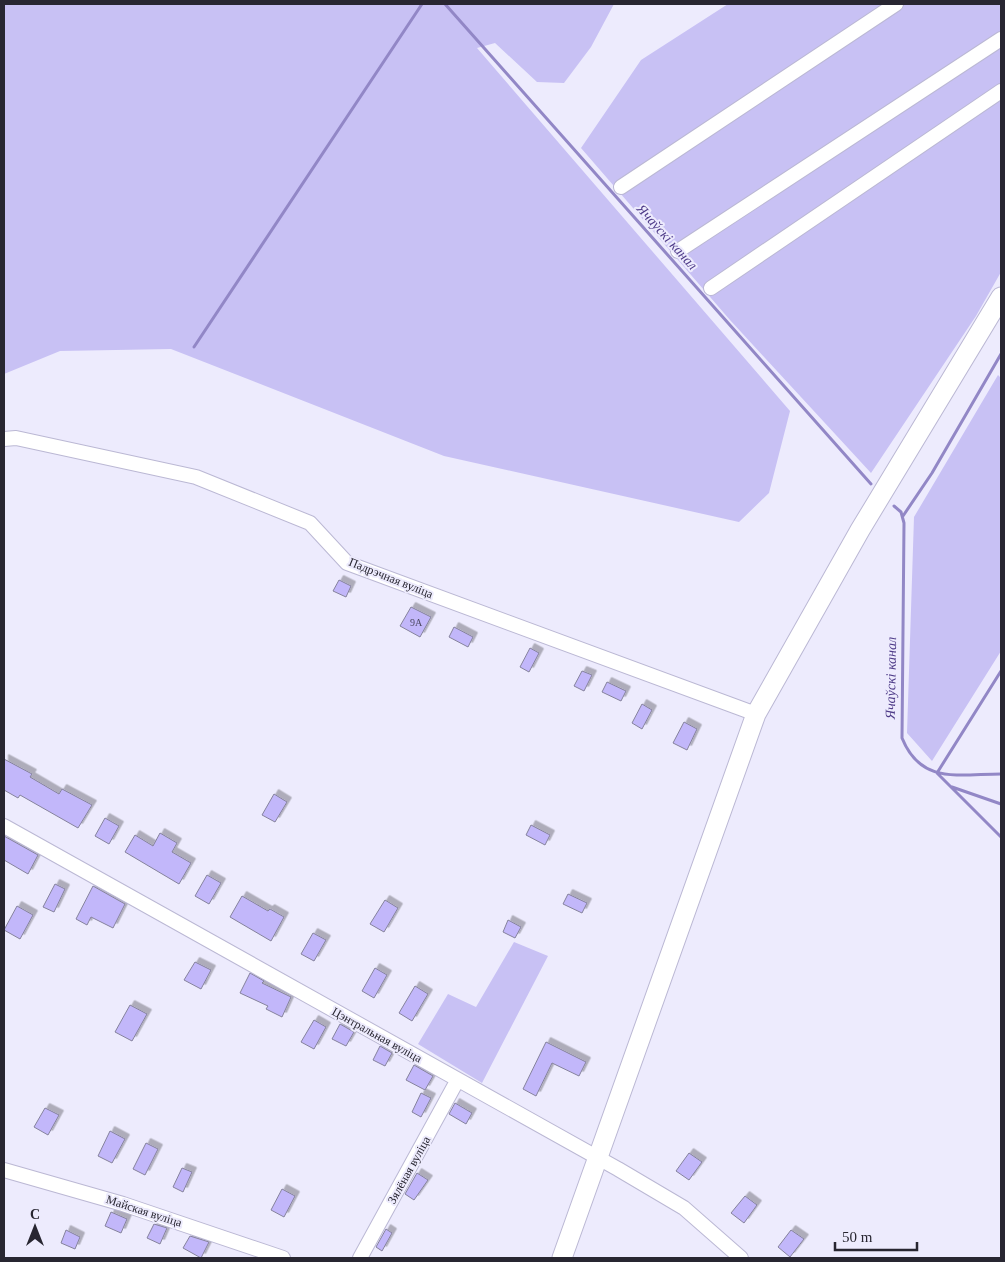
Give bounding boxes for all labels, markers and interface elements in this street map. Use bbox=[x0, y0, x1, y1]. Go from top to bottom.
water label: Ячаўскі канал bbox=[633, 201, 700, 273]
street label: Падрэчная вуліца bbox=[347, 555, 436, 602]
house number: 9А bbox=[410, 617, 423, 628]
water label: Ячаўскі канал bbox=[883, 637, 899, 720]
street label: Цэнтральная вуліца bbox=[330, 1004, 425, 1066]
street label: Зялёная вуліца bbox=[385, 1133, 434, 1206]
street label: Майская вуліца bbox=[104, 1192, 184, 1230]
north arrow bbox=[10, 1202, 60, 1252]
text: С bbox=[30, 1207, 40, 1222]
scale bar bbox=[835, 1220, 918, 1252]
text: 50 m bbox=[842, 1229, 873, 1245]

